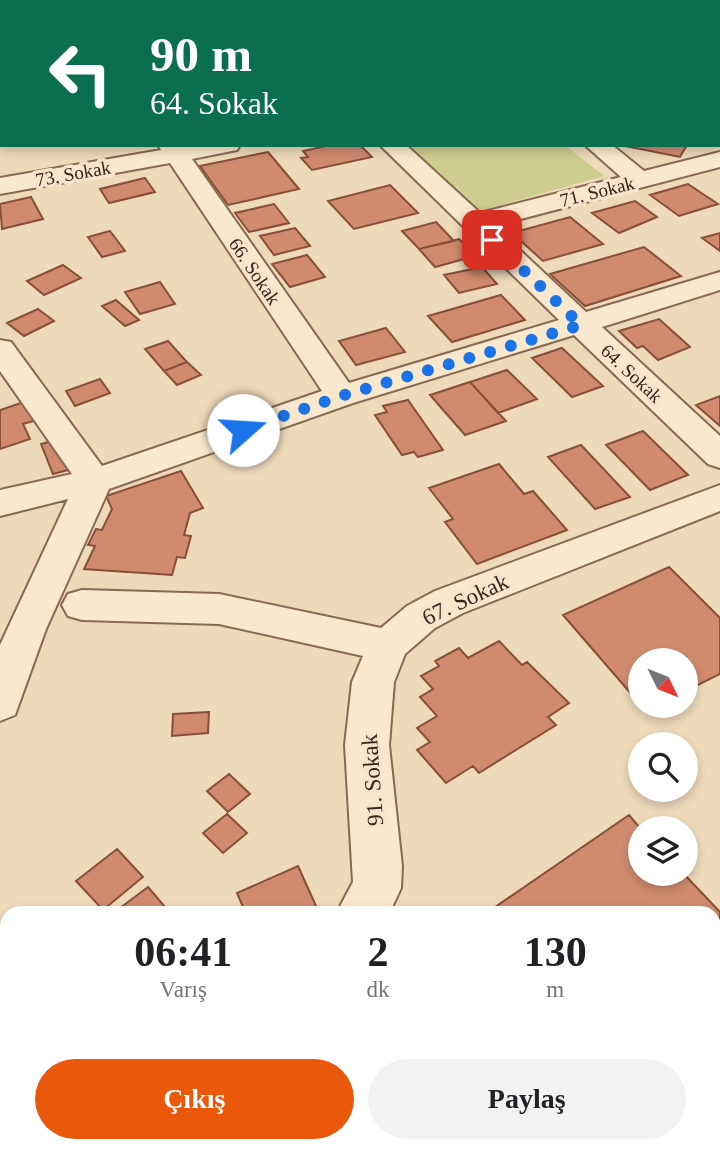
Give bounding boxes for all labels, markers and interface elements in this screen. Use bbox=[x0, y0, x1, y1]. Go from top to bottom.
text: 90 m bbox=[150, 27, 252, 82]
icon: left bbox=[35, 28, 126, 119]
text: 64. Sokak bbox=[150, 85, 278, 121]
street label: 73. Sokak bbox=[34, 156, 113, 190]
street label: 71. Sokak bbox=[558, 172, 637, 211]
pin bbox=[462, 210, 522, 270]
icon: arrive bbox=[473, 221, 511, 259]
street label: 66. Sokak bbox=[225, 234, 285, 309]
street label: 64. Sokak bbox=[597, 340, 667, 407]
position arrow bbox=[206, 393, 280, 467]
street label: 67. Sokak bbox=[418, 568, 513, 630]
north arrow bbox=[628, 648, 698, 718]
map controls bbox=[628, 648, 698, 886]
button: search bbox=[628, 732, 698, 802]
street label: 91. Sokak bbox=[357, 733, 388, 827]
button: layers bbox=[628, 816, 698, 886]
text: 06:41 bbox=[134, 929, 232, 975]
text: 2 bbox=[368, 929, 389, 975]
text: 130 bbox=[524, 929, 587, 975]
text: Varış bbox=[160, 977, 207, 1002]
text: dk bbox=[367, 977, 390, 1002]
text: m bbox=[546, 977, 564, 1002]
button: Çıkış bbox=[35, 1059, 354, 1139]
button: Paylaş bbox=[368, 1059, 686, 1139]

